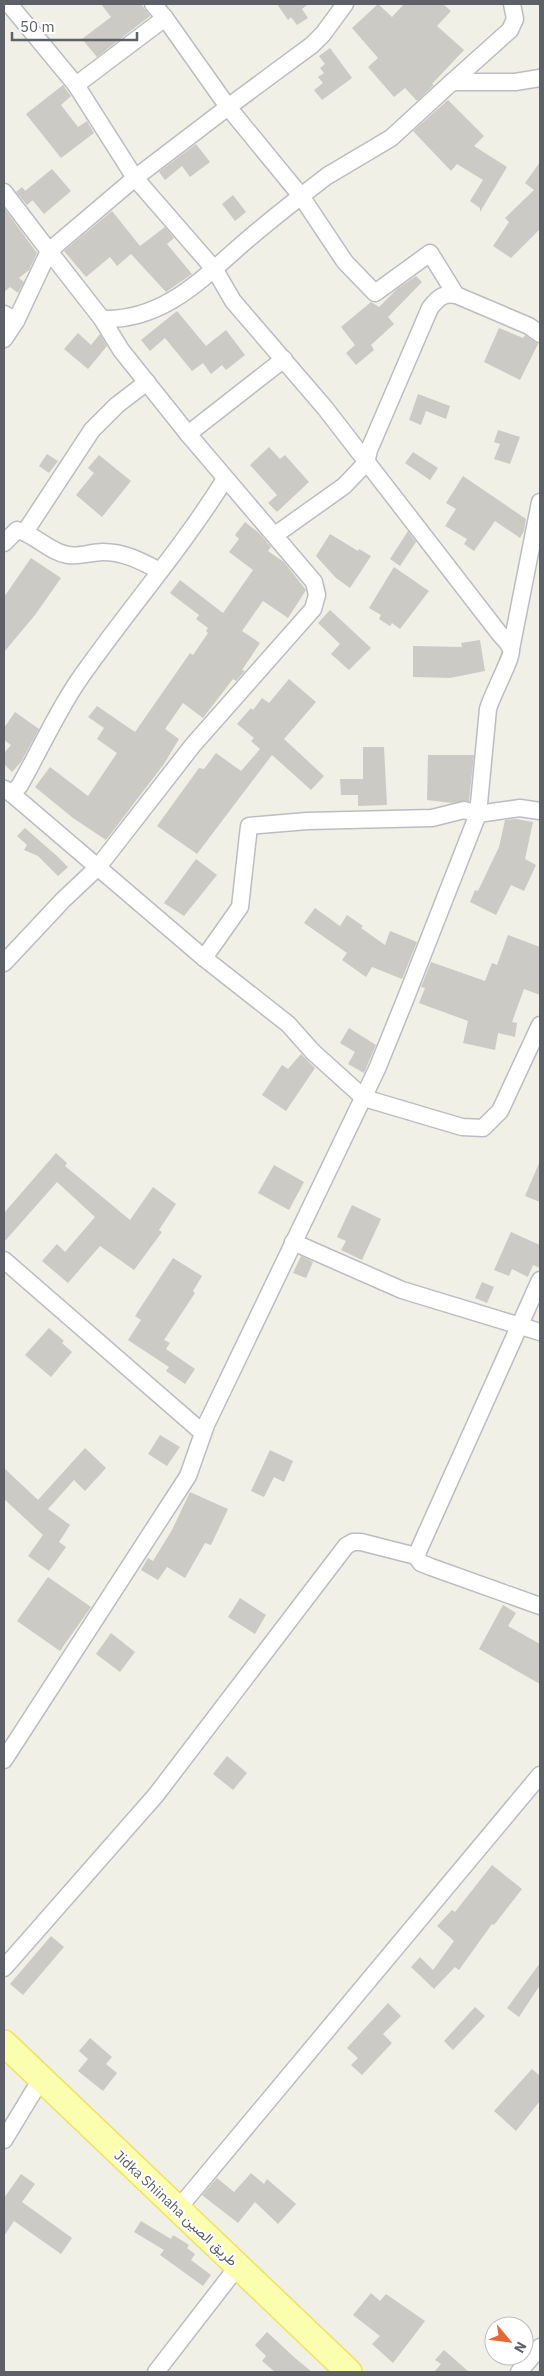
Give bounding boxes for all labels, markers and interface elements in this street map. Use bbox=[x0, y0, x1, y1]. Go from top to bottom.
scale bar bbox=[12, 10, 138, 42]
text: 50 m bbox=[20, 17, 55, 36]
street label: Jidka Shiinaha طريق الصين bbox=[111, 2146, 241, 2270]
north arrow bbox=[484, 2316, 534, 2366]
text: N bbox=[510, 2339, 531, 2356]

